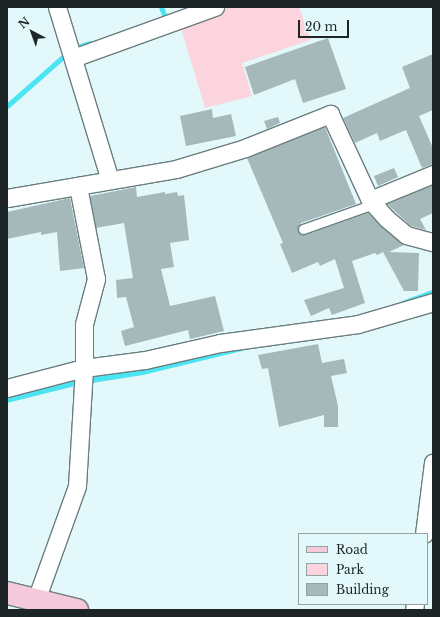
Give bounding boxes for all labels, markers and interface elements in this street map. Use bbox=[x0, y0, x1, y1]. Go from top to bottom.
north arrow bbox=[12, 12, 52, 52]
scale bar bbox=[300, 12, 351, 38]
text: N bbox=[16, 14, 33, 32]
text: 20 m bbox=[305, 19, 337, 34]
legend bbox=[298, 533, 428, 605]
text: Road bbox=[336, 542, 368, 557]
text: Park bbox=[336, 562, 364, 577]
text: Building bbox=[336, 582, 389, 597]

